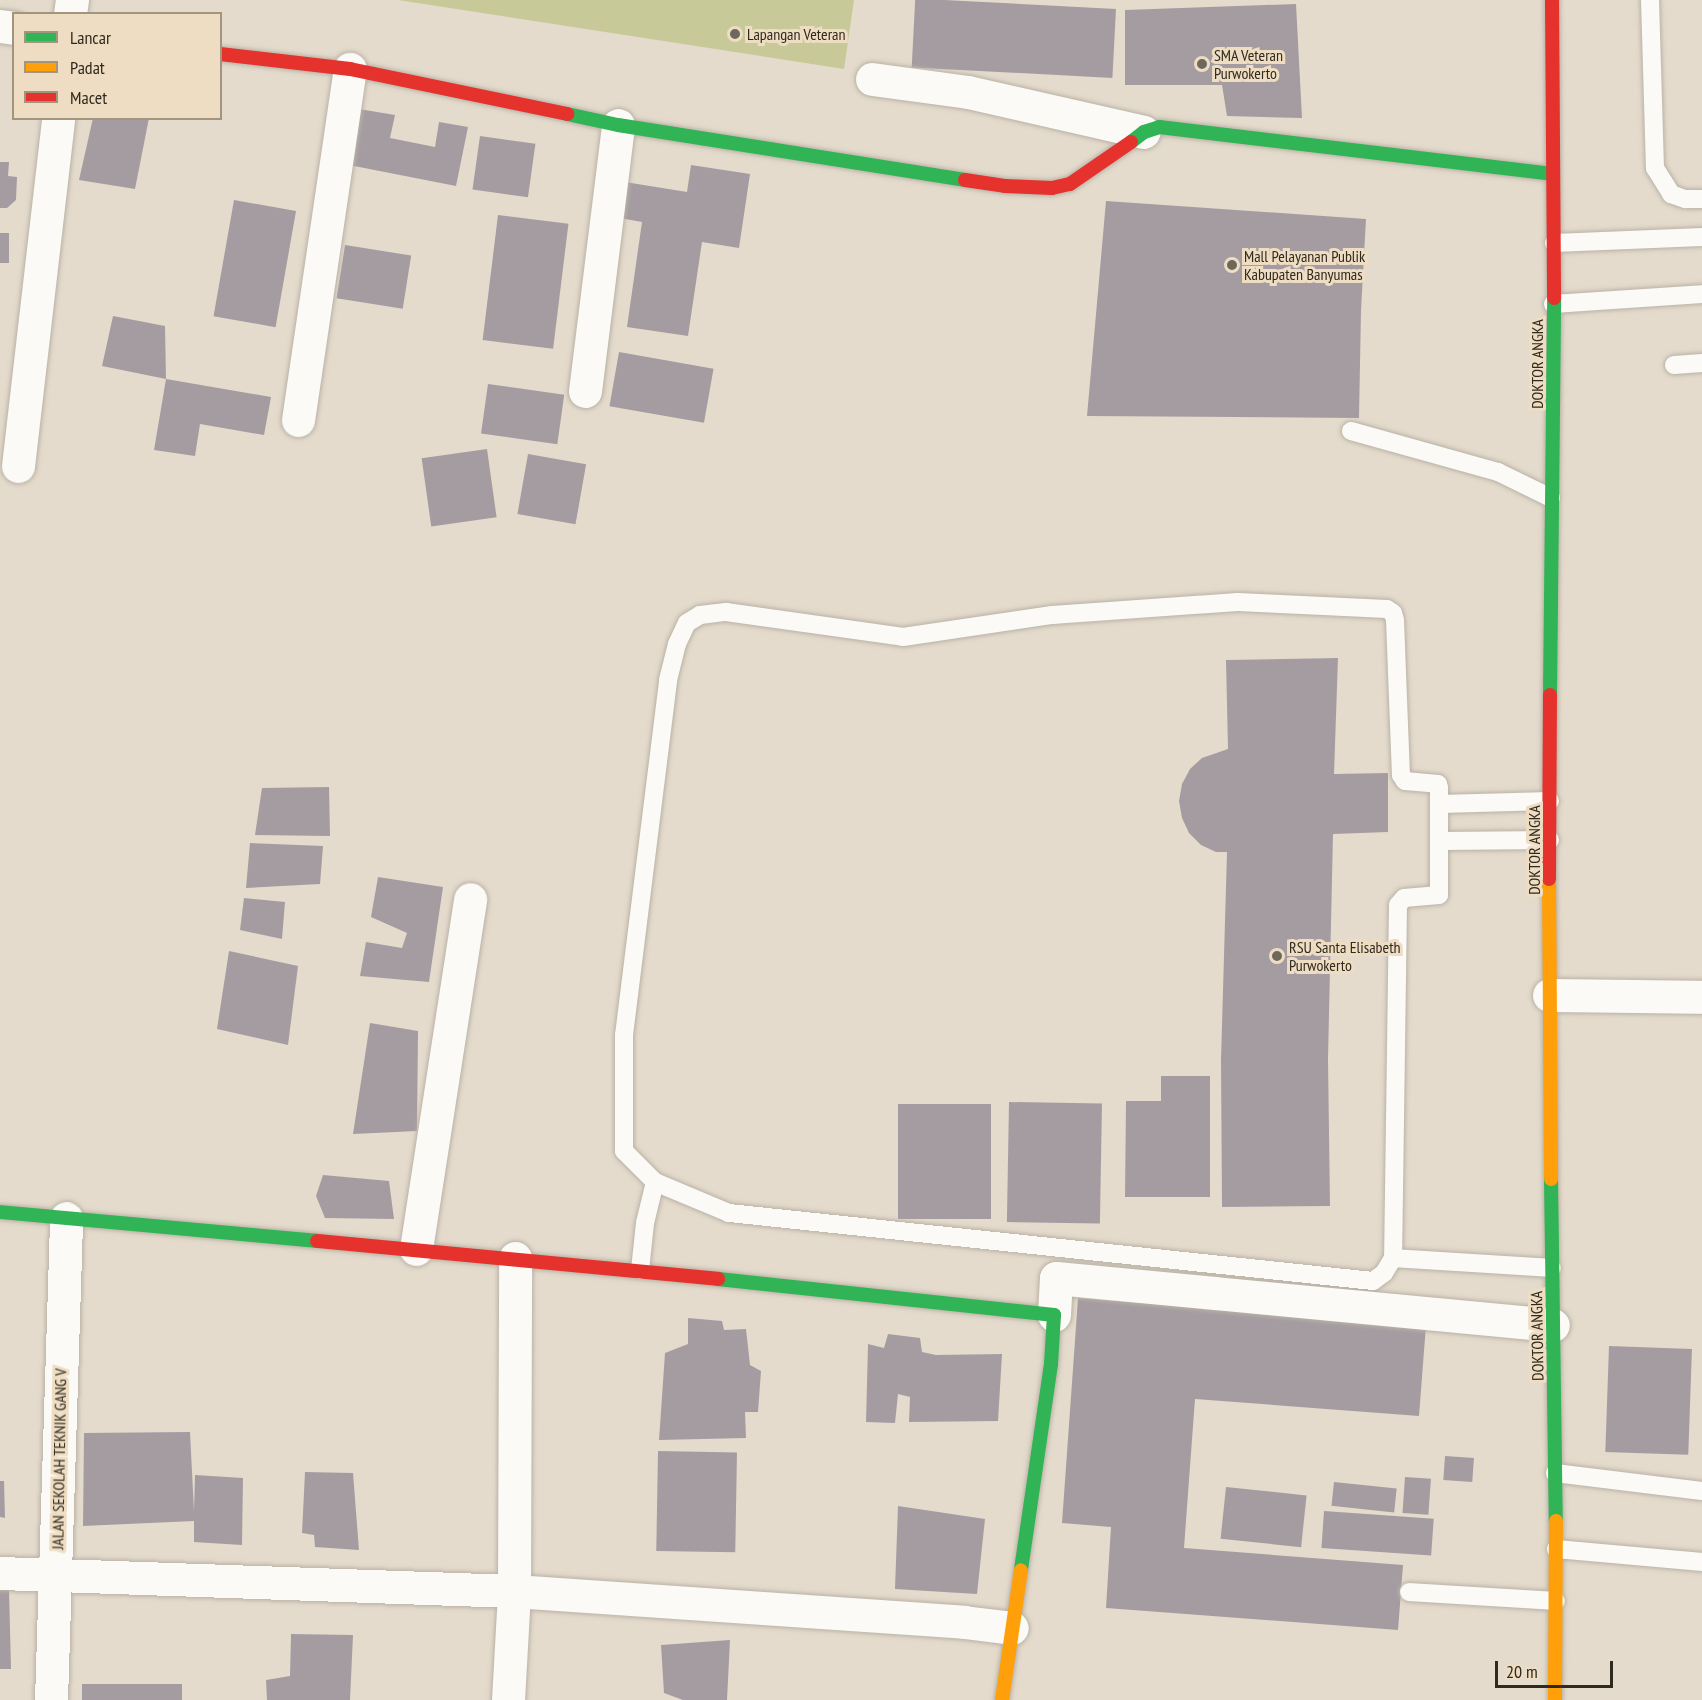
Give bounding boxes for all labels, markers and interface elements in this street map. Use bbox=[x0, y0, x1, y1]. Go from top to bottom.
legend bbox=[12, 12, 222, 120]
place label: Lapangan Veteran bbox=[747, 24, 846, 44]
text: Lancar bbox=[70, 26, 111, 49]
marker: Lapangan Veteran bbox=[728, 27, 742, 41]
place label: SMA Veteran Purwokerto bbox=[1214, 45, 1284, 83]
text: Padat bbox=[70, 56, 105, 79]
marker: SMA Veteran Purwokerto bbox=[1195, 57, 1209, 71]
text: Macet bbox=[70, 86, 107, 109]
place label: Mall Pelayanan Publik Kabupaten Banyumas bbox=[1244, 246, 1365, 284]
marker: Mall Pelayanan Publik Kabupaten Banyumas bbox=[1225, 258, 1239, 272]
street label: DOKTOR ANGKA bbox=[1527, 319, 1547, 409]
street label: DOKTOR ANGKA bbox=[1524, 805, 1544, 895]
place label: RSU Santa Elisabeth Purwokerto bbox=[1289, 937, 1401, 975]
marker: RSU Santa Elisabeth Purwokerto bbox=[1270, 949, 1284, 963]
street label: DOKTOR ANGKA bbox=[1527, 1291, 1547, 1381]
street label: JALAN SEKOLAH TEKNIK GANG V bbox=[48, 1368, 70, 1550]
scale bar bbox=[1498, 1649, 1616, 1687]
text: 20 m bbox=[1506, 1660, 1538, 1683]

